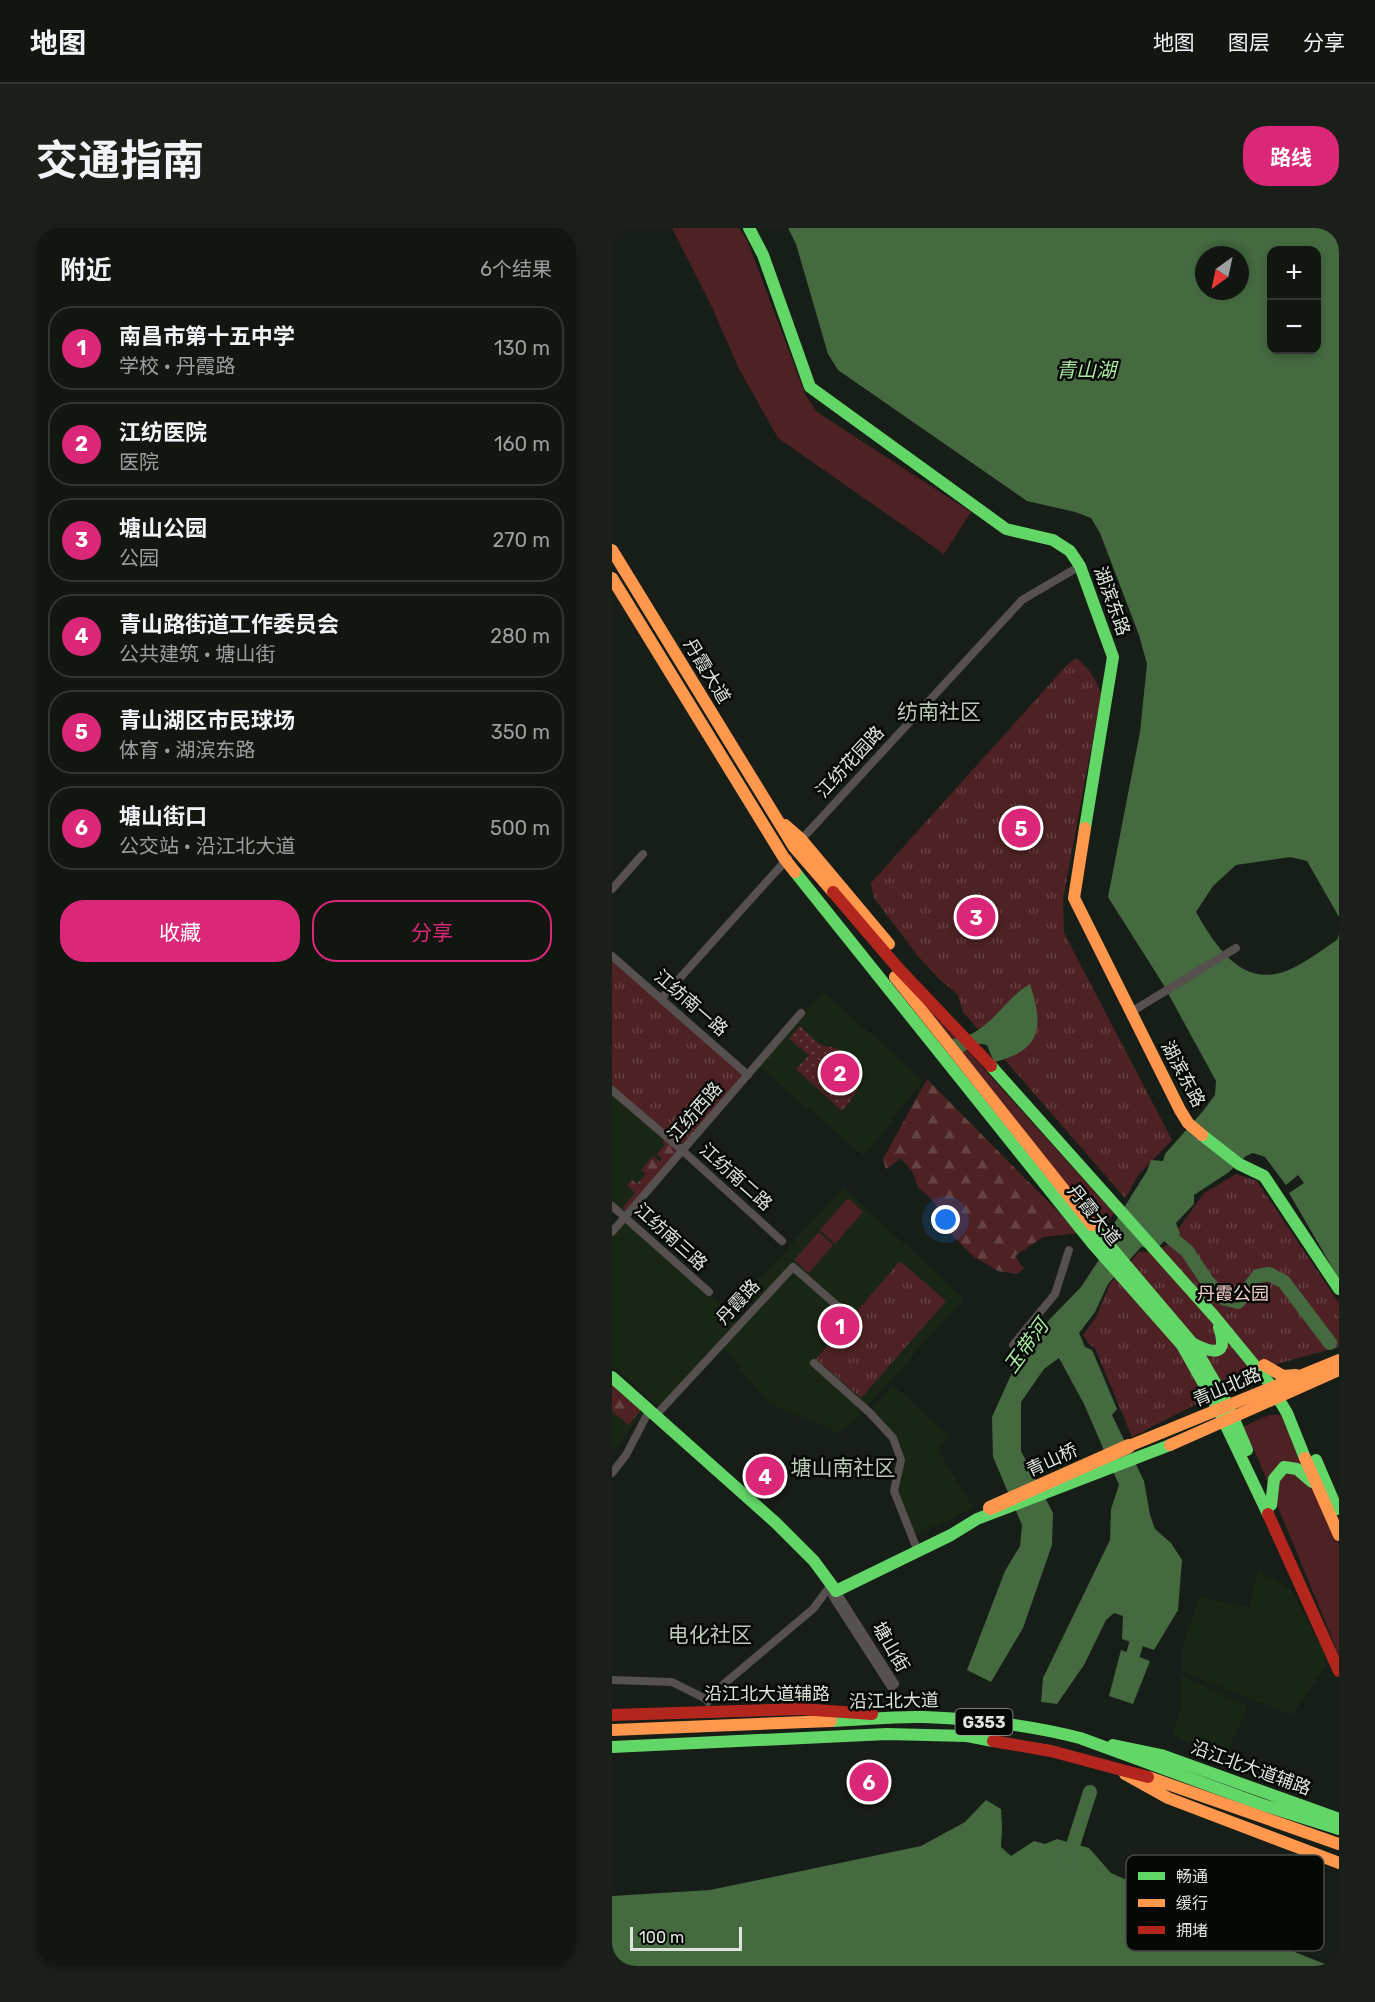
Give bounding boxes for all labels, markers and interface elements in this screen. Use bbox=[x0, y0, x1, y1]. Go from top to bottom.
text: 地图 bbox=[30, 27, 86, 60]
text: 地图 bbox=[1153, 30, 1195, 55]
text: 图层 bbox=[1228, 30, 1270, 55]
text: 分享 bbox=[1303, 30, 1345, 55]
button: 路线 bbox=[1243, 126, 1339, 186]
text: 交通指南 bbox=[36, 136, 204, 186]
north arrow bbox=[1195, 246, 1249, 300]
map controls bbox=[1267, 246, 1321, 354]
button: + bbox=[1267, 246, 1321, 300]
text: 附近 bbox=[60, 255, 112, 286]
text: 6个结果 bbox=[480, 257, 552, 281]
button: − bbox=[1267, 300, 1321, 354]
text: 南昌市第十五中学 bbox=[119, 323, 295, 350]
text: 1 bbox=[77, 336, 86, 360]
text: 130 m bbox=[494, 336, 550, 360]
text: 学校 · 丹霞路 bbox=[119, 354, 235, 378]
water label: 青山湖 bbox=[1056, 358, 1119, 382]
text: 江纺医院 bbox=[119, 419, 207, 446]
text: 2 bbox=[75, 432, 88, 456]
text: 160 m bbox=[494, 432, 550, 456]
text: 医院 bbox=[119, 450, 159, 474]
text: 塘山公园 bbox=[119, 515, 207, 542]
text: 3 bbox=[75, 528, 88, 552]
text: 270 m bbox=[493, 528, 550, 552]
text: 公园 bbox=[119, 546, 159, 570]
street label: 湖滨东路 bbox=[1089, 563, 1135, 639]
text: 青山路街道工作委员会 bbox=[119, 611, 339, 638]
text: 4 bbox=[75, 624, 88, 648]
text: 280 m bbox=[490, 624, 550, 648]
street label: 丹霞大道 bbox=[679, 634, 735, 708]
text: 公共建筑 · 塘山街 bbox=[119, 642, 275, 666]
district label: 纺南社区 bbox=[897, 699, 981, 724]
text: 青山湖区市民球场 bbox=[119, 707, 295, 734]
text: 5 bbox=[75, 720, 88, 744]
text: 350 m bbox=[491, 720, 550, 744]
street label: 江纺花园路 bbox=[811, 722, 889, 802]
text: 体育 · 湖滨东路 bbox=[119, 738, 255, 762]
text: 塘山街口 bbox=[119, 803, 207, 830]
pin: 5 bbox=[1002, 806, 1040, 850]
text: 6 bbox=[75, 816, 88, 840]
text: 500 m bbox=[490, 816, 550, 840]
text: 公交站 · 沿江北大道 bbox=[119, 834, 295, 858]
pin: 3 bbox=[956, 894, 996, 940]
button: 收藏 bbox=[60, 900, 300, 962]
button: 分享 bbox=[312, 900, 552, 962]
street label: 江纺南一路 bbox=[650, 965, 732, 1041]
street label: 湖滨东路 bbox=[1156, 1037, 1210, 1111]
pin: 2 bbox=[820, 1050, 860, 1096]
street label: 江纺西路 bbox=[663, 1078, 727, 1146]
street label: 江纺南二路 bbox=[695, 1139, 777, 1215]
street label: 丹霞大道 bbox=[1063, 1180, 1125, 1250]
street label: 江纺南三路 bbox=[630, 1199, 712, 1275]
your location bbox=[931, 1205, 960, 1234]
street label: 丹霞路 bbox=[712, 1275, 764, 1329]
park label: 丹霞公园 bbox=[1197, 1283, 1269, 1305]
pin: 1 bbox=[820, 1304, 860, 1348]
water label: 玉带河 bbox=[999, 1311, 1056, 1377]
street label: 青山北路 bbox=[1190, 1363, 1264, 1411]
street label: 青山桥 bbox=[1023, 1439, 1081, 1481]
pin: 4 bbox=[746, 1454, 784, 1498]
district label: 塘山南社区 bbox=[791, 1455, 896, 1480]
street label: 塘山街 bbox=[868, 1618, 914, 1676]
district label: 电化社区 bbox=[668, 1622, 752, 1647]
street label: 沿江北大道辅路 bbox=[704, 1683, 830, 1705]
street label: 沿江北大道 bbox=[849, 1689, 939, 1713]
road number: G353 bbox=[956, 1709, 1012, 1735]
street label: 沿江北大道辅路 bbox=[1188, 1736, 1314, 1800]
pin: 6 bbox=[850, 1760, 888, 1804]
legend bbox=[1126, 1855, 1324, 1951]
text: 畅通 bbox=[1176, 1867, 1208, 1886]
text: 缓行 bbox=[1176, 1894, 1208, 1913]
text: 拥堵 bbox=[1176, 1921, 1208, 1940]
scale bar bbox=[630, 1924, 742, 1952]
text: 100 m bbox=[639, 1928, 684, 1947]

